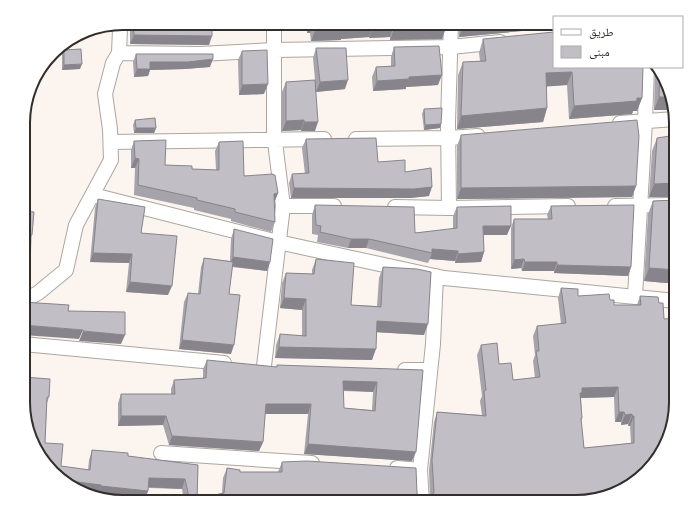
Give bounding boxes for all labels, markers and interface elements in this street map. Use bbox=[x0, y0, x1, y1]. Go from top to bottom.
legend bbox=[553, 16, 683, 68]
text: طريق bbox=[589, 24, 614, 39]
text: مبنى bbox=[589, 44, 610, 59]

